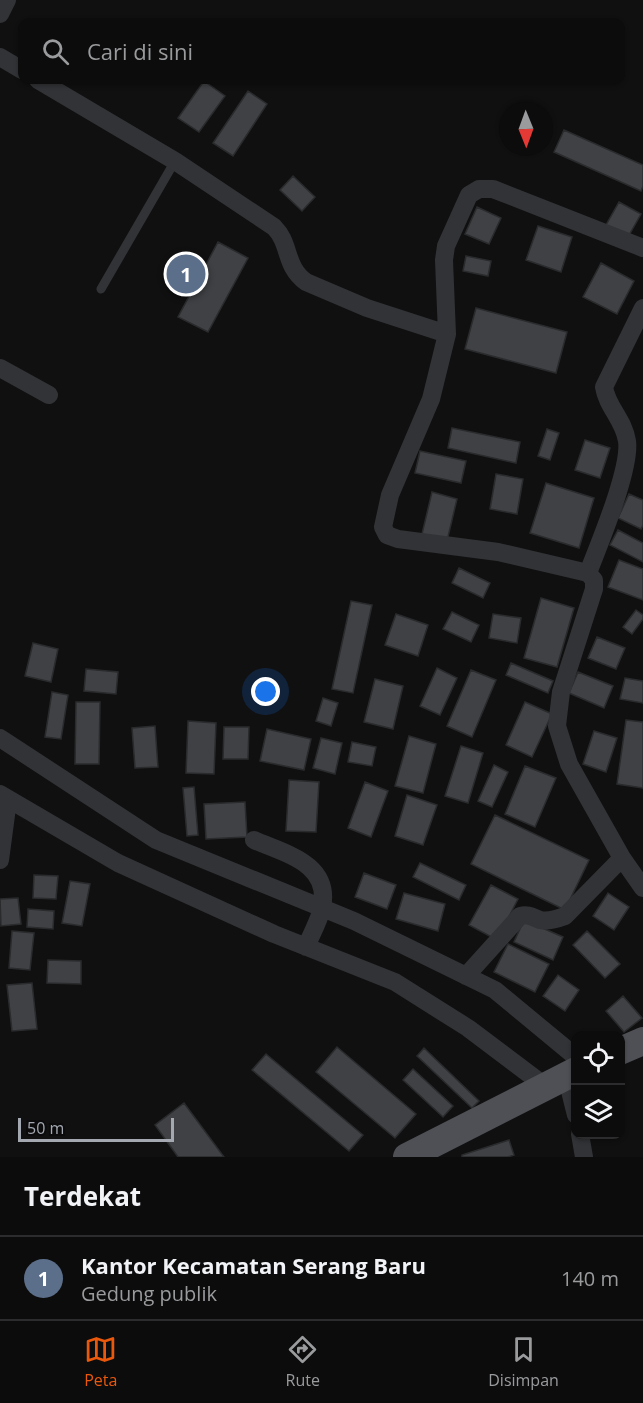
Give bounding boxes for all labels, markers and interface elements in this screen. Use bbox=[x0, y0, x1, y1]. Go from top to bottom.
search box bbox=[18, 18, 625, 84]
icon: search bbox=[39, 35, 72, 68]
text: Cari di sini bbox=[87, 36, 193, 66]
north arrow bbox=[499, 102, 553, 156]
pin: 1 bbox=[166, 252, 206, 296]
your location bbox=[251, 677, 280, 706]
map controls bbox=[571, 1031, 625, 1139]
button: locate bbox=[571, 1031, 625, 1085]
button: layers bbox=[571, 1085, 625, 1139]
scale bar bbox=[18, 1115, 174, 1142]
text: 50 m bbox=[27, 1117, 64, 1139]
text: Terdekat bbox=[24, 1178, 141, 1214]
text: Kantor Kecamatan Serang Baru bbox=[81, 1250, 426, 1280]
text: 1 bbox=[38, 1265, 49, 1292]
text: 140 m bbox=[561, 1265, 619, 1292]
text: Gedung publik bbox=[81, 1280, 217, 1307]
tab: Peta bbox=[84, 1333, 117, 1391]
tab: Rute bbox=[286, 1333, 320, 1391]
tab: Disimpan bbox=[488, 1333, 559, 1391]

